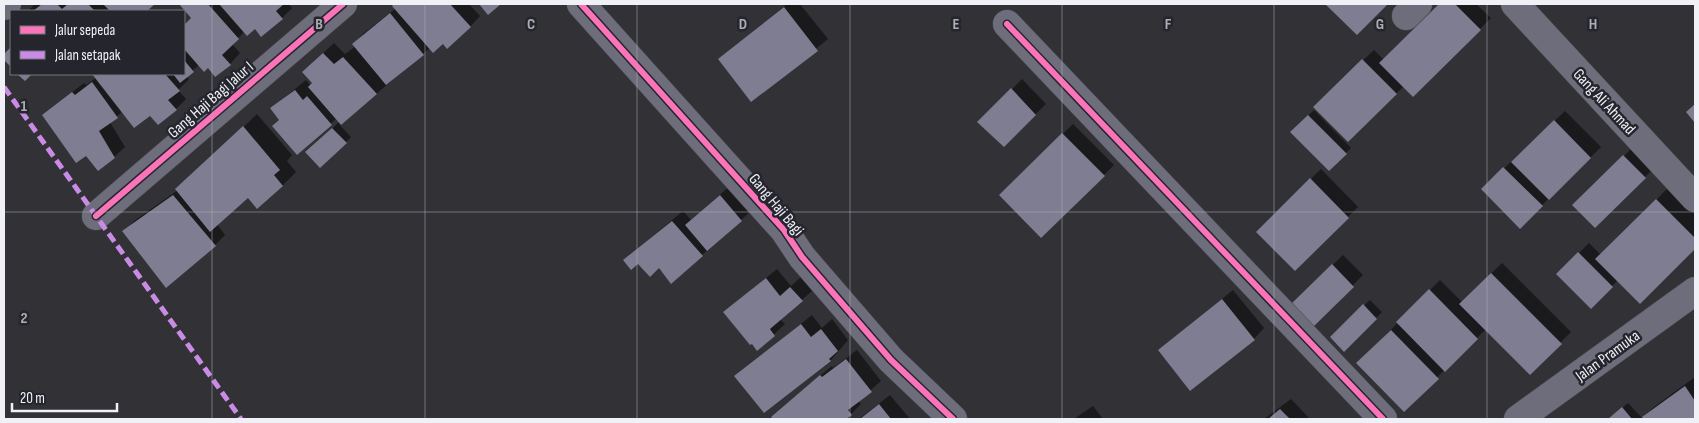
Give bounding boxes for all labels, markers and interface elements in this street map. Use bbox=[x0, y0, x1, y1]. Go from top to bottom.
legend bbox=[10, 10, 185, 75]
text: B bbox=[315, 15, 323, 34]
text: C bbox=[527, 15, 535, 34]
text: D bbox=[739, 15, 747, 34]
text: E bbox=[953, 15, 960, 34]
text: F bbox=[1165, 15, 1172, 34]
text: G bbox=[1376, 15, 1384, 34]
text: H bbox=[1589, 15, 1597, 34]
text: Jalur sepeda bbox=[54, 21, 116, 40]
text: Jalan setapak bbox=[54, 46, 121, 65]
street label: Gang Haji Bagi Jalur I bbox=[164, 58, 258, 142]
street label: Gang Ali Ahmad bbox=[1569, 65, 1639, 139]
text: 1 bbox=[21, 97, 28, 116]
street label: Gang Haji Bagi bbox=[744, 170, 807, 240]
text: 2 bbox=[20, 309, 28, 328]
street label: Jalan Pramuka bbox=[1571, 327, 1644, 386]
scale bar bbox=[12, 380, 118, 412]
text: 20 m bbox=[20, 389, 45, 408]

